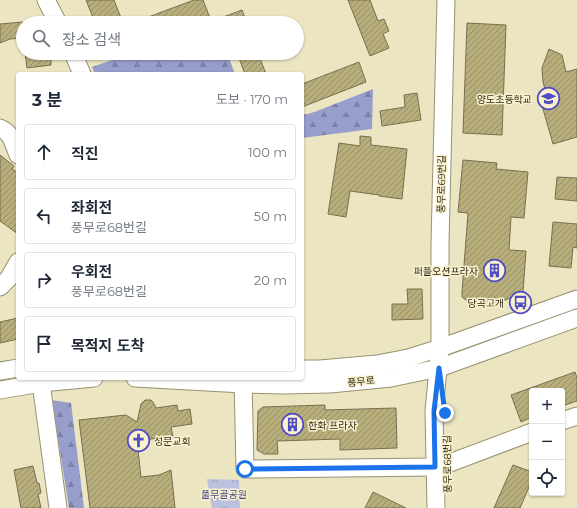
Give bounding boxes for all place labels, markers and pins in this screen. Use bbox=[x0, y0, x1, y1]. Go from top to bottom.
school or university icon: 양도초등학교 bbox=[535, 86, 561, 112]
place label: 양도초등학교 bbox=[477, 93, 532, 106]
building icon: 퍼플오션프라자 bbox=[481, 258, 507, 284]
place label: 퍼플오션프라자 bbox=[414, 265, 479, 278]
bus stop icon: 당곡고개 bbox=[507, 290, 533, 316]
place label: 당곡고개 bbox=[467, 297, 504, 310]
building icon: 한화 프라자 bbox=[279, 412, 305, 438]
place label: 한화 프라자 bbox=[308, 419, 357, 432]
church icon: 성문교회 bbox=[125, 428, 151, 454]
place label: 성문교회 bbox=[154, 435, 191, 448]

